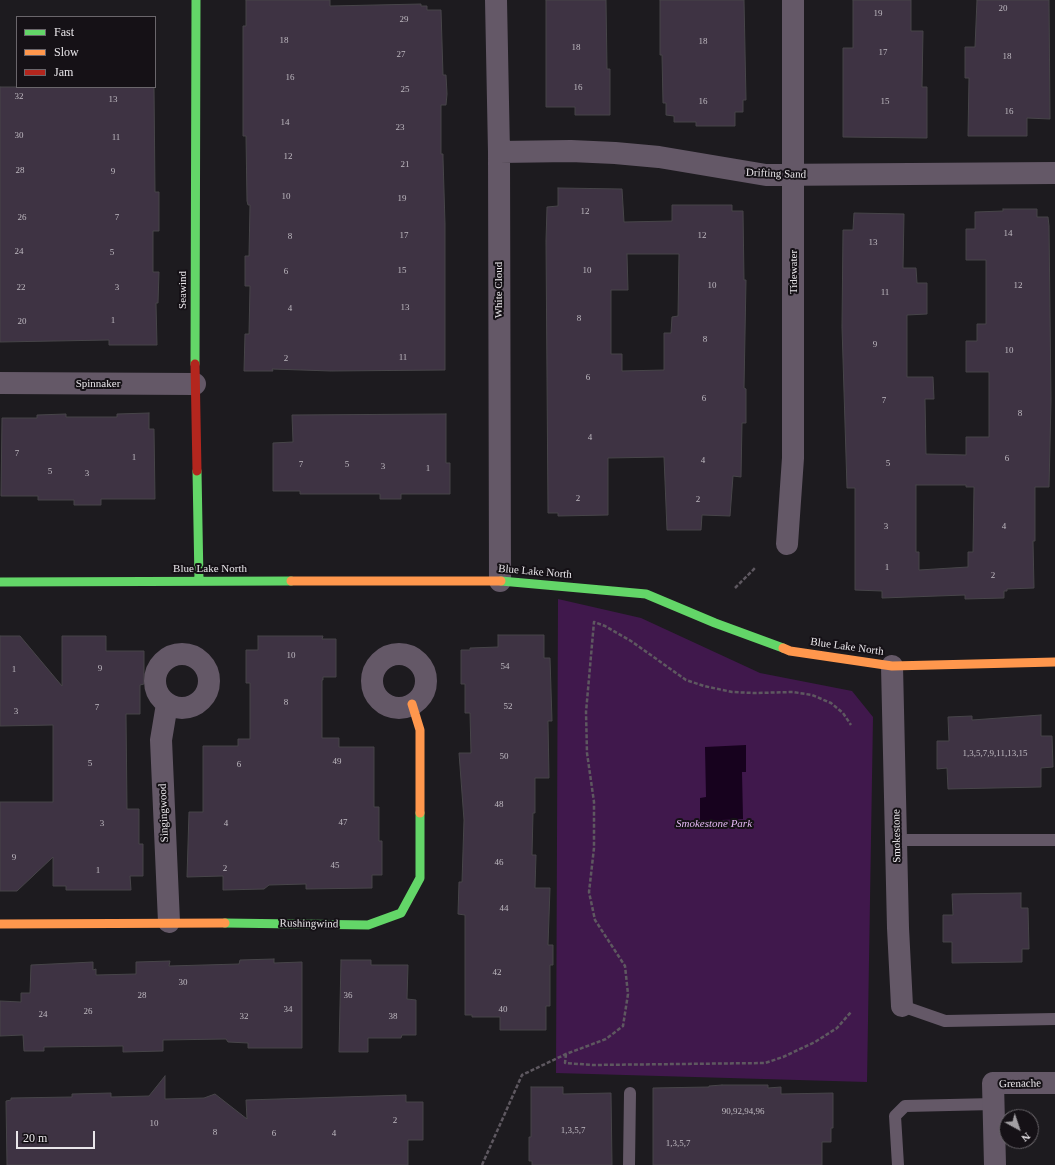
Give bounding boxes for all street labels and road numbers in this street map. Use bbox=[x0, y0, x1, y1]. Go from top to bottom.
street label: Drifting Sand bbox=[746, 166, 806, 182]
street label: Tidewater bbox=[787, 250, 801, 294]
street label: White Cloud bbox=[492, 262, 506, 318]
street label: Seawind bbox=[176, 271, 190, 309]
street label: Spinnaker bbox=[76, 377, 120, 391]
street label: Blue Lake North bbox=[173, 562, 247, 576]
street label: Blue Lake North bbox=[498, 562, 572, 582]
street label: Blue Lake North bbox=[809, 635, 885, 659]
street label: Singingwood bbox=[156, 783, 172, 843]
street label: Smokestone bbox=[890, 809, 904, 863]
street label: Rushingwind bbox=[280, 917, 338, 931]
street label: Grenache bbox=[999, 1077, 1041, 1091]

